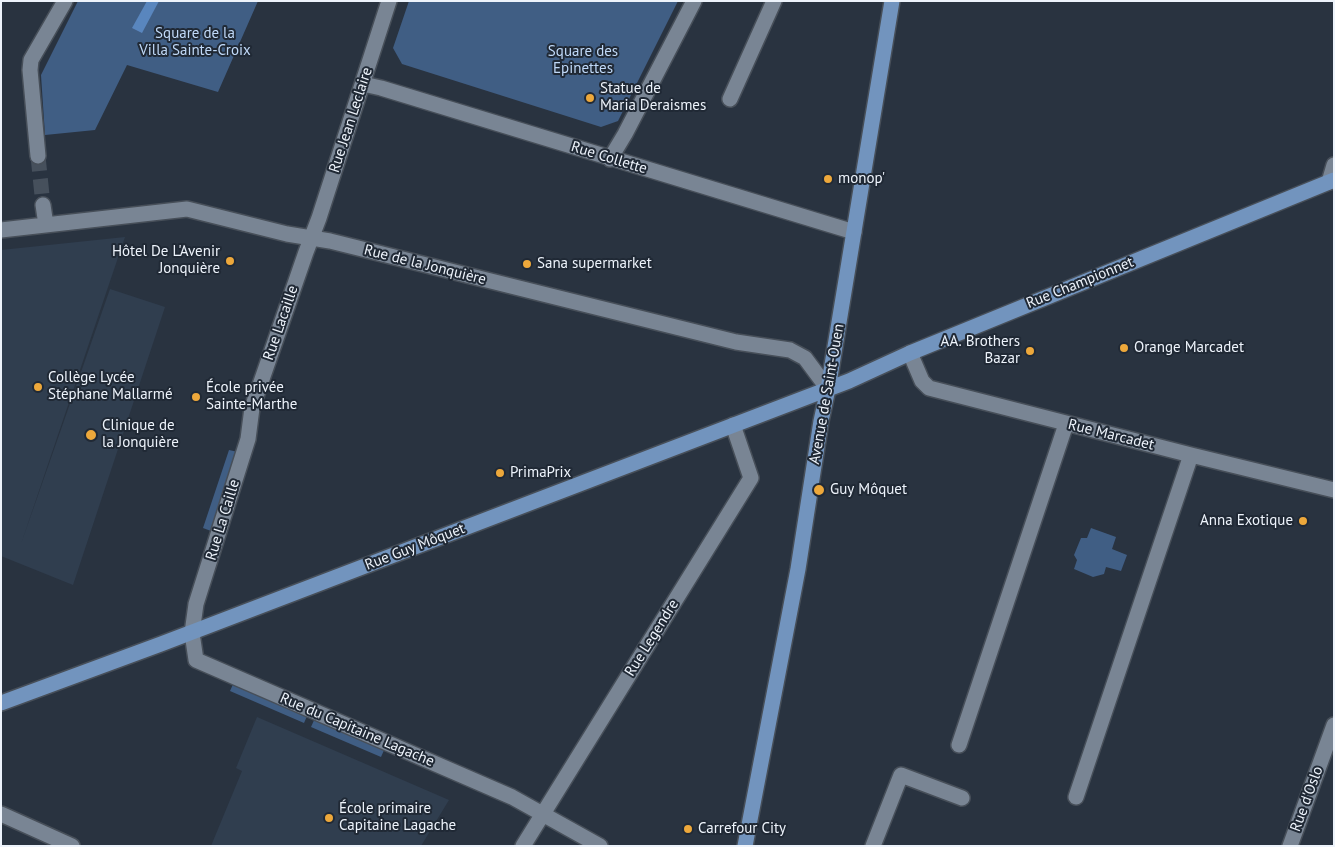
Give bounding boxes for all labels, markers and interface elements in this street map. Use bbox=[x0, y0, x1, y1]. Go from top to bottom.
park label: Square de la Villa Sainte-Croix bbox=[139, 25, 251, 60]
park label: Square des Epinettes bbox=[548, 43, 618, 78]
street label: Rue Jean Leclaire bbox=[325, 65, 377, 175]
place label: Statue de Maria Deraismes bbox=[600, 80, 706, 115]
marker: Statue de Maria Deraismes bbox=[584, 92, 596, 104]
street label: Rue Collette bbox=[569, 138, 649, 178]
place label: monop' bbox=[838, 170, 885, 188]
marker: monop' bbox=[822, 173, 834, 185]
street label: Rue de la Jonquière bbox=[362, 241, 488, 289]
place label: Hôtel De L'Avenir Jonquière bbox=[112, 243, 220, 278]
street label: Rue Championnet bbox=[1024, 253, 1136, 313]
marker: Hôtel De L'Avenir Jonquière bbox=[224, 255, 236, 267]
place label: Sana supermarket bbox=[537, 255, 652, 273]
marker: Sana supermarket bbox=[521, 258, 533, 270]
street label: Rue Lacaille bbox=[260, 283, 302, 363]
street label: Avenue de Saint-Ouen bbox=[806, 322, 848, 466]
place label: AA. Brothers Bazar bbox=[941, 333, 1020, 368]
place label: Orange Marcadet bbox=[1134, 339, 1244, 357]
marker: Orange Marcadet bbox=[1118, 342, 1130, 354]
marker: AA. Brothers Bazar bbox=[1024, 345, 1036, 357]
place label: Collège Lycée Stéphane Mallarmé bbox=[48, 369, 172, 404]
place label: École privée Sainte-Marthe bbox=[206, 379, 297, 414]
marker: Collège Lycée Stéphane Mallarmé bbox=[32, 381, 44, 393]
marker: École privée Sainte-Marthe bbox=[190, 391, 202, 403]
street label: Rue Marcadet bbox=[1066, 416, 1156, 454]
place label: Clinique de la Jonquière bbox=[102, 417, 179, 452]
marker: Clinique de la Jonquière bbox=[84, 428, 98, 442]
place label: PrimaPrix bbox=[510, 464, 571, 482]
marker: PrimaPrix bbox=[494, 467, 506, 479]
street label: Rue La Caille bbox=[202, 477, 244, 563]
place label: Guy Môquet bbox=[830, 481, 907, 499]
marker: Guy Môquet bbox=[812, 483, 826, 497]
place label: Anna Exotique bbox=[1200, 512, 1293, 530]
marker: Anna Exotique bbox=[1297, 515, 1309, 527]
street label: Rue Guy Môquet bbox=[363, 520, 467, 574]
street label: Rue Legendre bbox=[621, 596, 683, 680]
street label: Rue du Capitaine Lagache bbox=[277, 689, 437, 771]
street label: Rue d'Oslo bbox=[1287, 764, 1327, 834]
place label: École primaire Capitaine Lagache bbox=[339, 800, 456, 835]
marker: École primaire Capitaine Lagache bbox=[323, 812, 335, 824]
place label: Carrefour City bbox=[698, 820, 786, 838]
marker: Carrefour City bbox=[682, 823, 694, 835]

